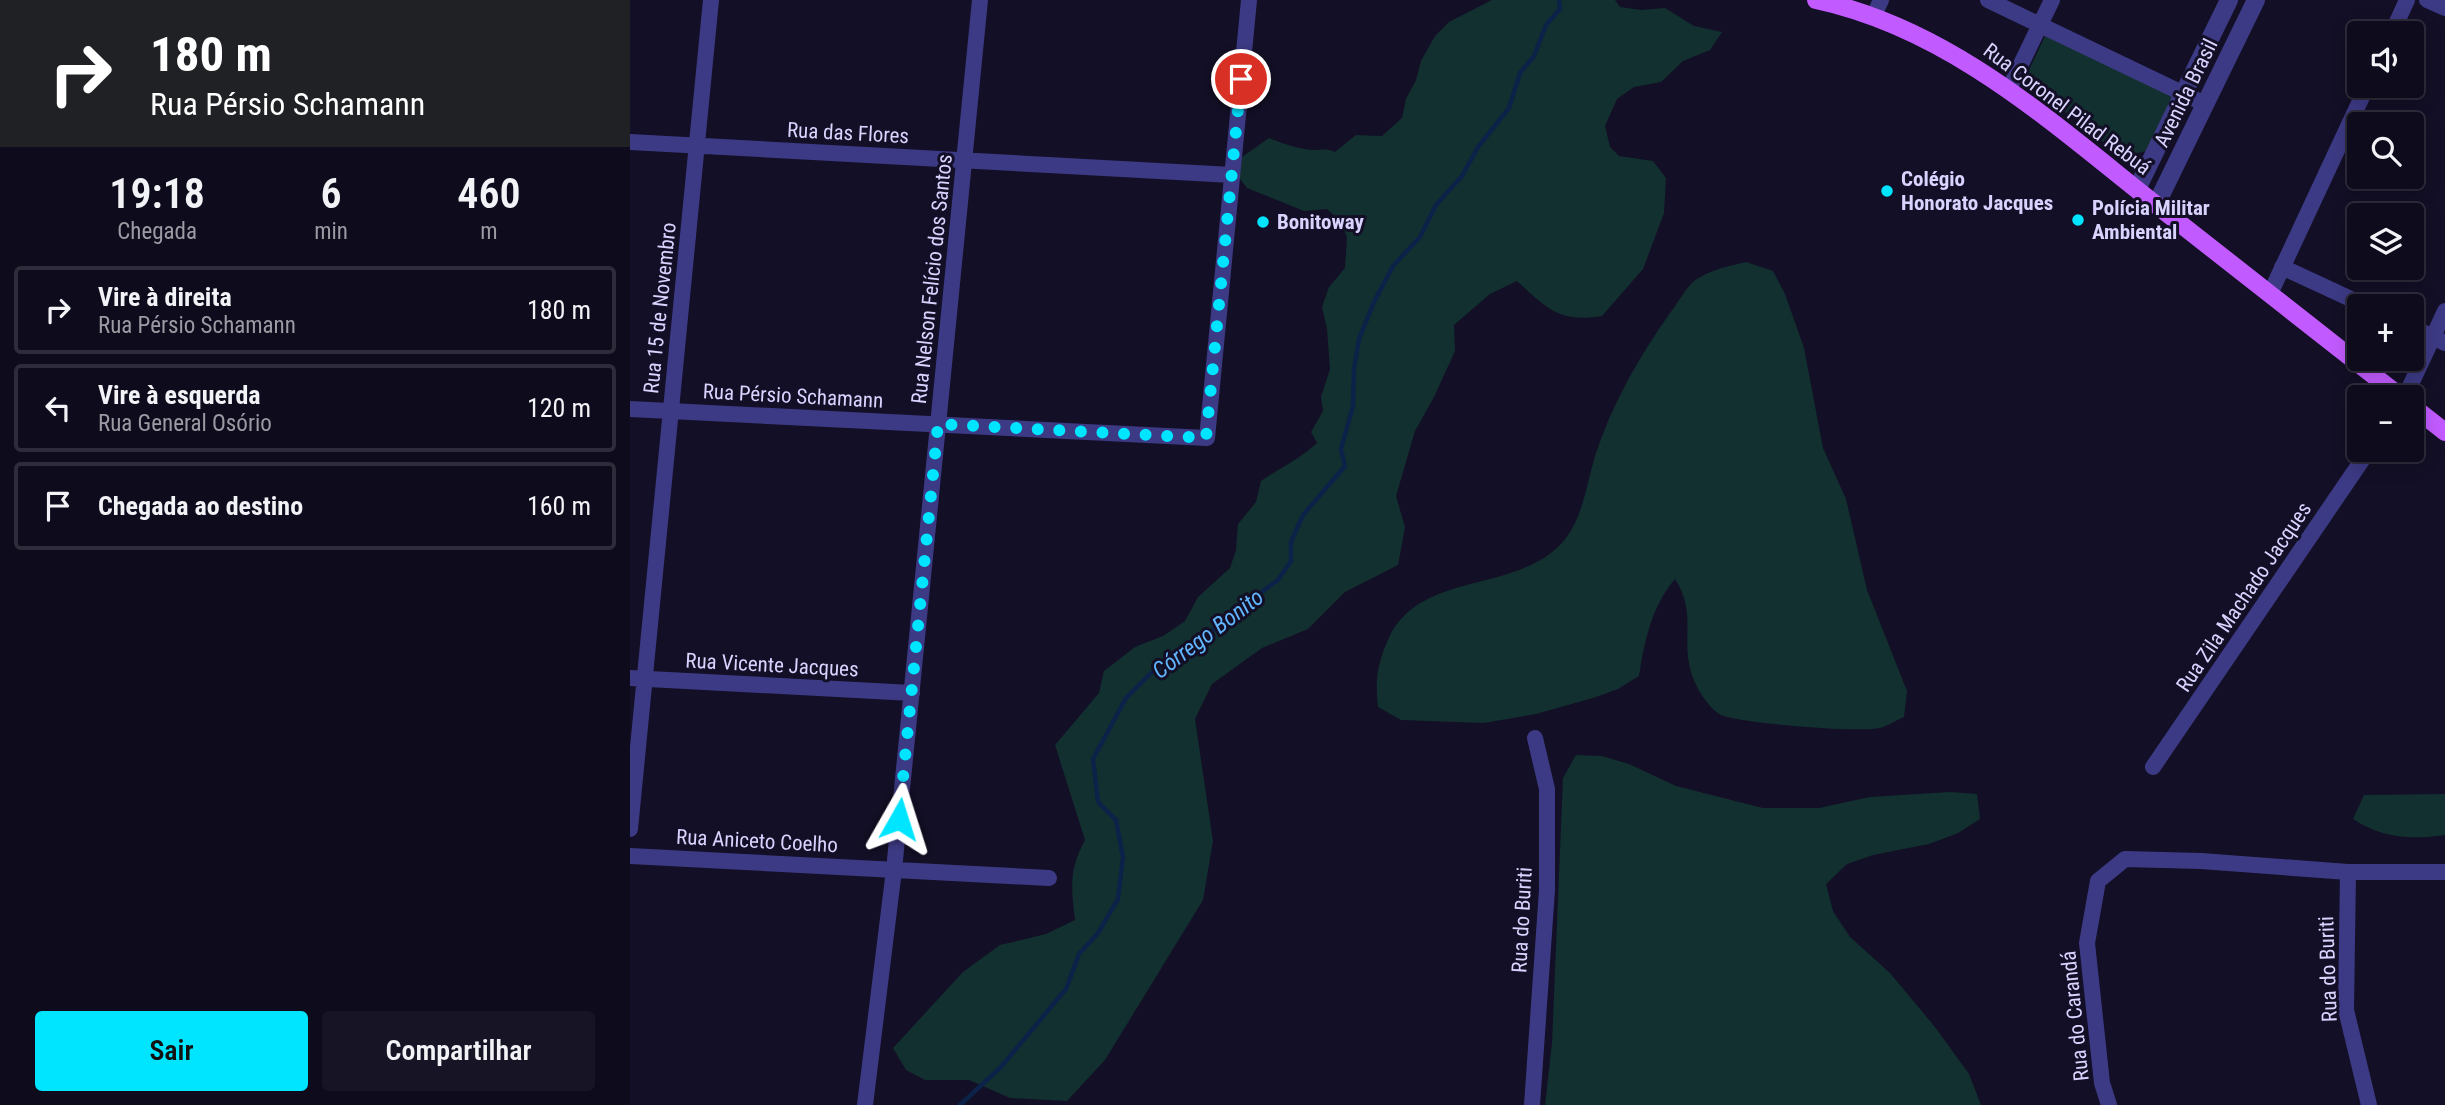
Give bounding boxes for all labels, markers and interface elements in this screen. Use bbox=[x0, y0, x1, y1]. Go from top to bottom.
map controls bbox=[2347, 21, 2424, 462]
button: sound bbox=[2347, 21, 2424, 98]
text: 180 m bbox=[150, 26, 272, 83]
icon: right bbox=[35, 28, 126, 119]
street label: Avenida Brasil bbox=[2150, 35, 2222, 151]
street label: Rua Coronel Pilad Rebuá bbox=[1979, 38, 2155, 180]
pin bbox=[1211, 49, 1271, 109]
icon: arrive bbox=[1222, 60, 1260, 98]
text: Rua Pérsio Schamann bbox=[150, 85, 425, 123]
button: search bbox=[2347, 112, 2424, 189]
street label: Rua das Flores bbox=[786, 118, 910, 148]
street label: Rua Nelson Felício dos Santos bbox=[907, 153, 957, 405]
place label: Colégio Honorato Jacques bbox=[1901, 167, 2053, 215]
text: 19:18 bbox=[109, 169, 205, 218]
text: 6 bbox=[321, 169, 342, 218]
text: 460 bbox=[457, 169, 521, 218]
marker: Colégio Honorato Jacques bbox=[1879, 183, 1895, 199]
place label: Polícia Militar Ambiental bbox=[2092, 196, 2210, 244]
button: layers bbox=[2347, 203, 2424, 280]
place label: Bonitoway bbox=[1277, 210, 1364, 234]
marker: Polícia Militar Ambiental bbox=[2070, 212, 2086, 228]
marker: Bonitoway bbox=[1255, 214, 1271, 230]
text: Chegada bbox=[117, 218, 197, 245]
text: min bbox=[314, 218, 348, 245]
text: m bbox=[480, 218, 498, 245]
street label: Rua 15 de Novembro bbox=[639, 221, 681, 395]
text: Vire à direita bbox=[98, 282, 232, 312]
icon: right bbox=[39, 291, 77, 329]
button: + bbox=[2347, 294, 2424, 371]
text: 180 m bbox=[527, 295, 591, 325]
text: Rua Pérsio Schamann bbox=[98, 312, 296, 339]
street label: Rua Pérsio Schamann bbox=[702, 379, 884, 413]
text: Vire à esquerda bbox=[98, 380, 261, 410]
button: − bbox=[2347, 385, 2424, 462]
icon: left bbox=[39, 389, 77, 427]
text: 120 m bbox=[527, 393, 591, 423]
text: Rua General Osório bbox=[98, 410, 272, 437]
icon: arrive bbox=[39, 487, 77, 525]
text: Chegada ao destino bbox=[98, 491, 303, 521]
text: 160 m bbox=[527, 491, 591, 521]
street label: Rua Zila Machado Jacques bbox=[2172, 498, 2316, 696]
water label: Córrego Bonito bbox=[1147, 584, 1269, 684]
street label: Rua Vicente Jacques bbox=[685, 648, 859, 682]
position arrow bbox=[862, 782, 936, 856]
street label: Rua Aniceto Coelho bbox=[675, 825, 839, 857]
street label: Rua do Buriti bbox=[1507, 867, 1537, 973]
street label: Rua do Buriti bbox=[2314, 916, 2342, 1022]
street label: Rua do Carandá bbox=[2056, 950, 2094, 1082]
button: Sair bbox=[35, 1011, 308, 1091]
button: Compartilhar bbox=[322, 1011, 595, 1091]

